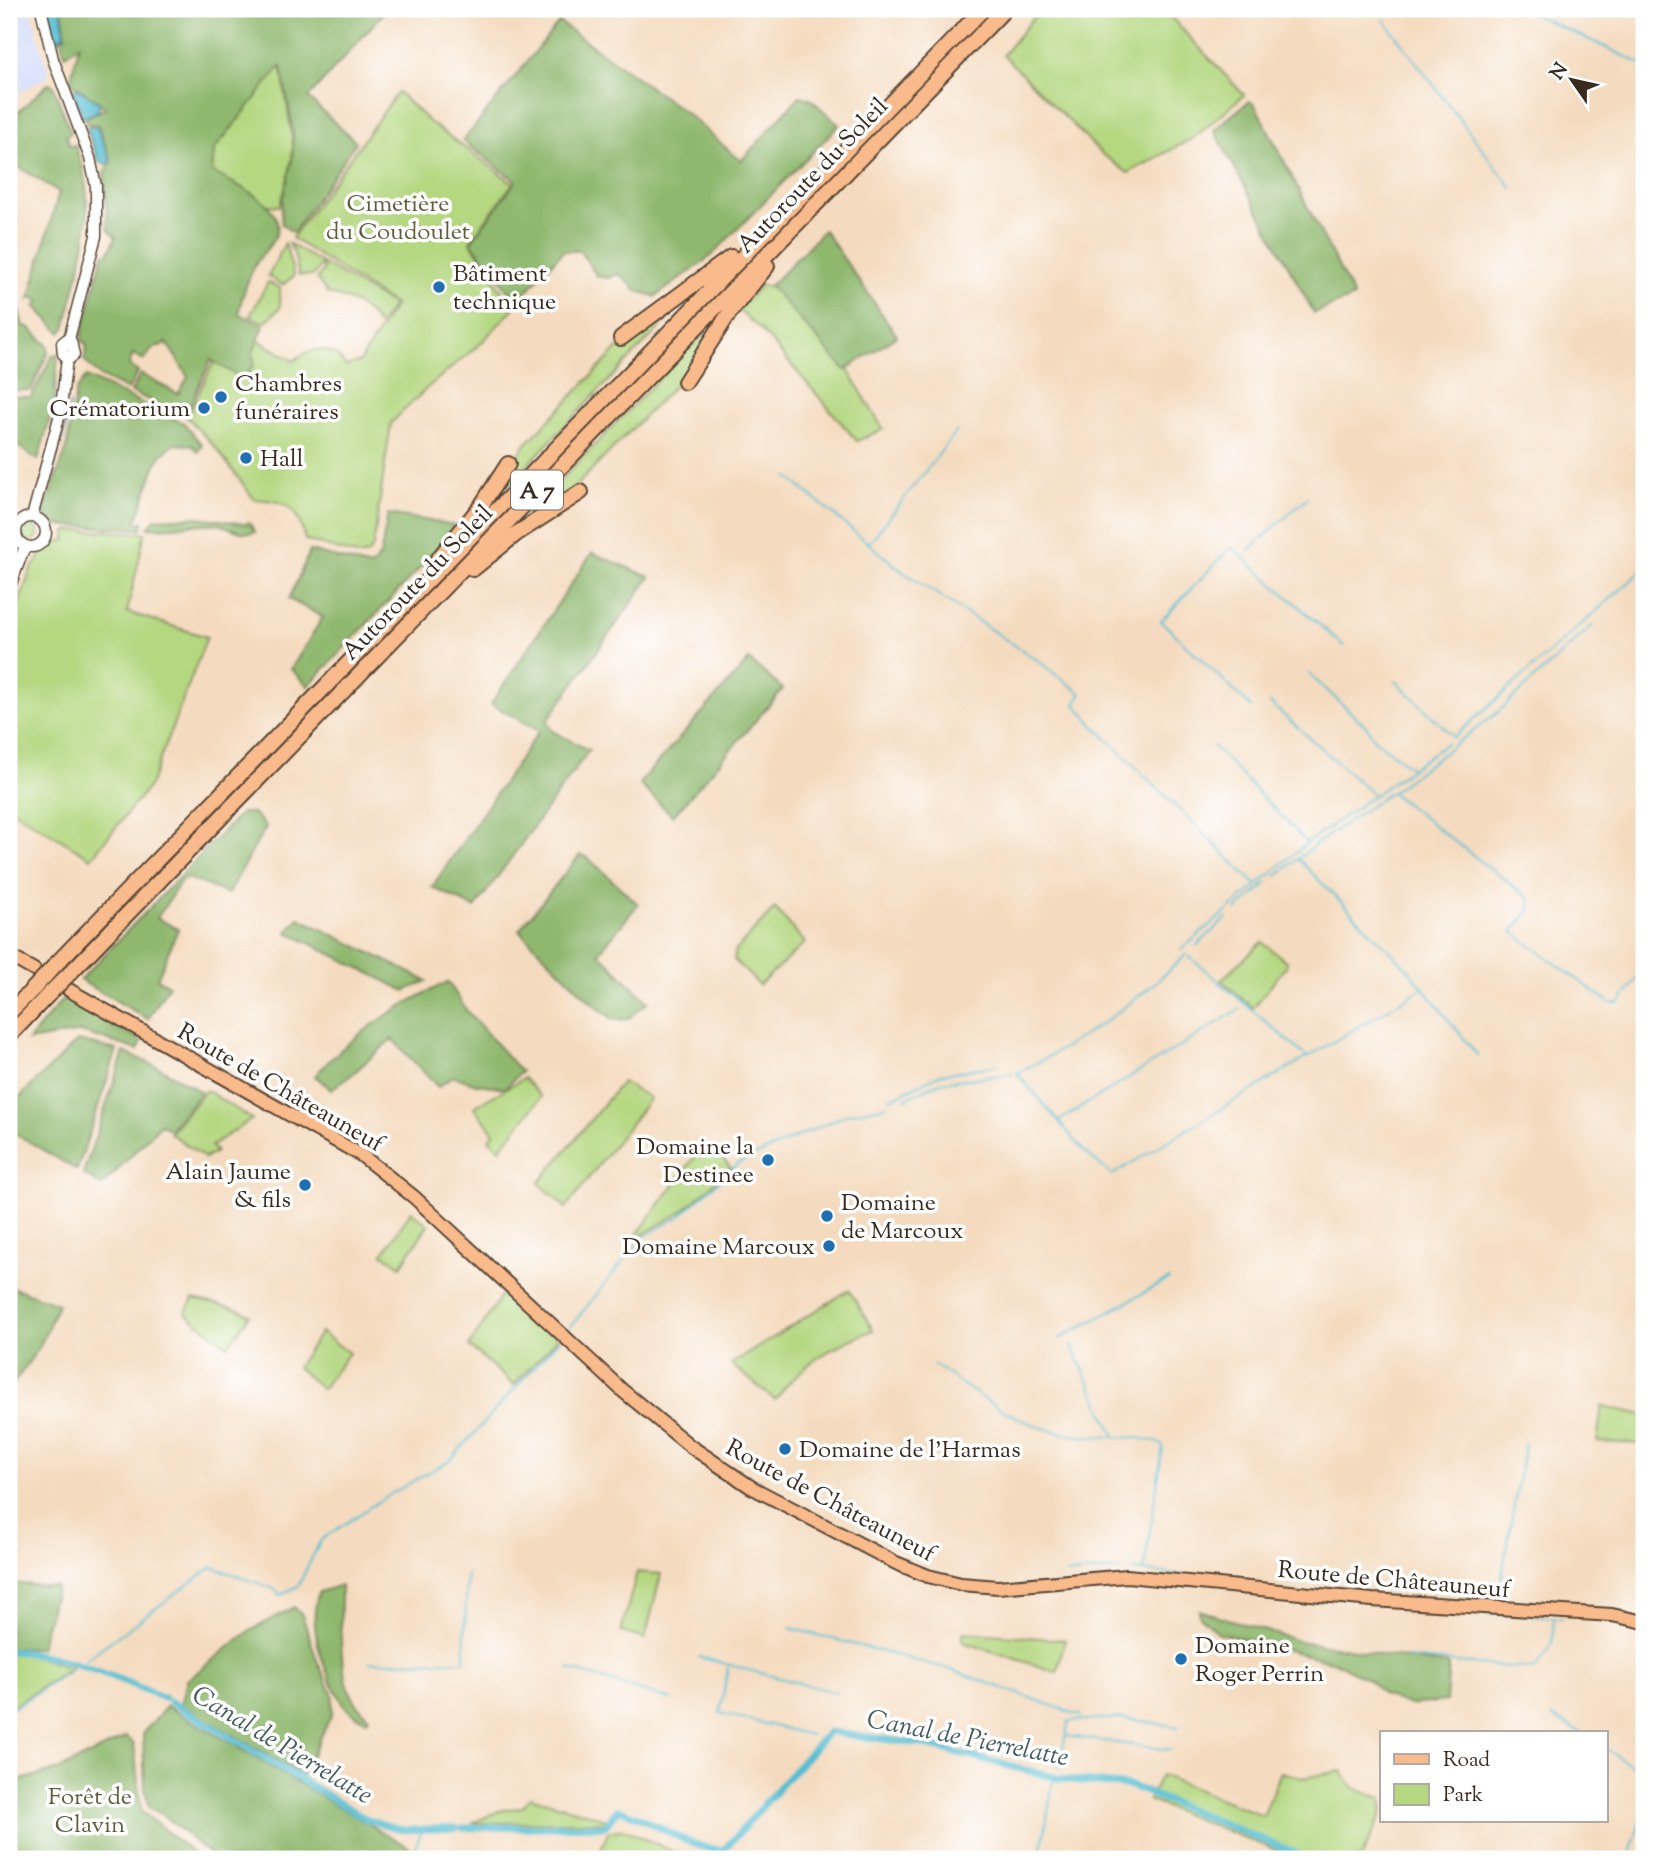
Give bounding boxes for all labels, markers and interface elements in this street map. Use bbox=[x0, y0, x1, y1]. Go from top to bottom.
north arrow bbox=[1538, 46, 1608, 116]
text: N bbox=[1545, 58, 1575, 86]
street label: Autoroute du Soleil bbox=[730, 91, 897, 262]
park label: Cimetière du Coudoulet bbox=[326, 188, 470, 250]
place label: Bâtiment technique bbox=[453, 258, 556, 320]
marker: Bâtiment technique bbox=[431, 279, 447, 295]
place label: Chambres funéraires bbox=[235, 368, 342, 430]
marker: Chambres funéraires bbox=[213, 389, 229, 405]
place label: Crématorium bbox=[49, 393, 190, 427]
marker: Crématorium bbox=[196, 400, 212, 416]
place label: Hall bbox=[260, 443, 304, 477]
marker: Hall bbox=[238, 450, 254, 466]
road number: A 7 bbox=[511, 470, 563, 510]
street label: Autoroute du Soleil bbox=[335, 498, 502, 669]
street label: Route de Châteauneuf bbox=[171, 1016, 391, 1163]
place label: Domaine la Destinee bbox=[636, 1131, 754, 1193]
marker: Domaine la Destinee bbox=[760, 1152, 776, 1168]
place label: Alain Jaume & fils bbox=[165, 1156, 291, 1218]
marker: Alain Jaume & fils bbox=[297, 1177, 313, 1193]
place label: Domaine de Marcoux bbox=[841, 1187, 963, 1249]
marker: Domaine de Marcoux bbox=[819, 1208, 835, 1224]
place label: Domaine Marcoux bbox=[622, 1231, 815, 1265]
marker: Domaine Marcoux bbox=[821, 1238, 837, 1254]
street label: Route de Châteauneuf bbox=[719, 1432, 942, 1572]
place label: Domaine de l'Harmas bbox=[799, 1434, 1021, 1468]
marker: Domaine de l'Harmas bbox=[777, 1441, 793, 1457]
street label: Route de Châteauneuf bbox=[1276, 1554, 1513, 1608]
place label: Domaine Roger Perrin bbox=[1195, 1630, 1324, 1692]
marker: Domaine Roger Perrin bbox=[1173, 1651, 1189, 1667]
water label: Canal de Pierrelatte bbox=[184, 1678, 379, 1815]
water label: Canal de Pierrelatte bbox=[863, 1702, 1072, 1777]
legend bbox=[1380, 1731, 1608, 1822]
text: Road bbox=[1443, 1746, 1490, 1776]
park label: Forêt de Clavin bbox=[48, 1781, 132, 1843]
text: Park bbox=[1443, 1781, 1484, 1811]

